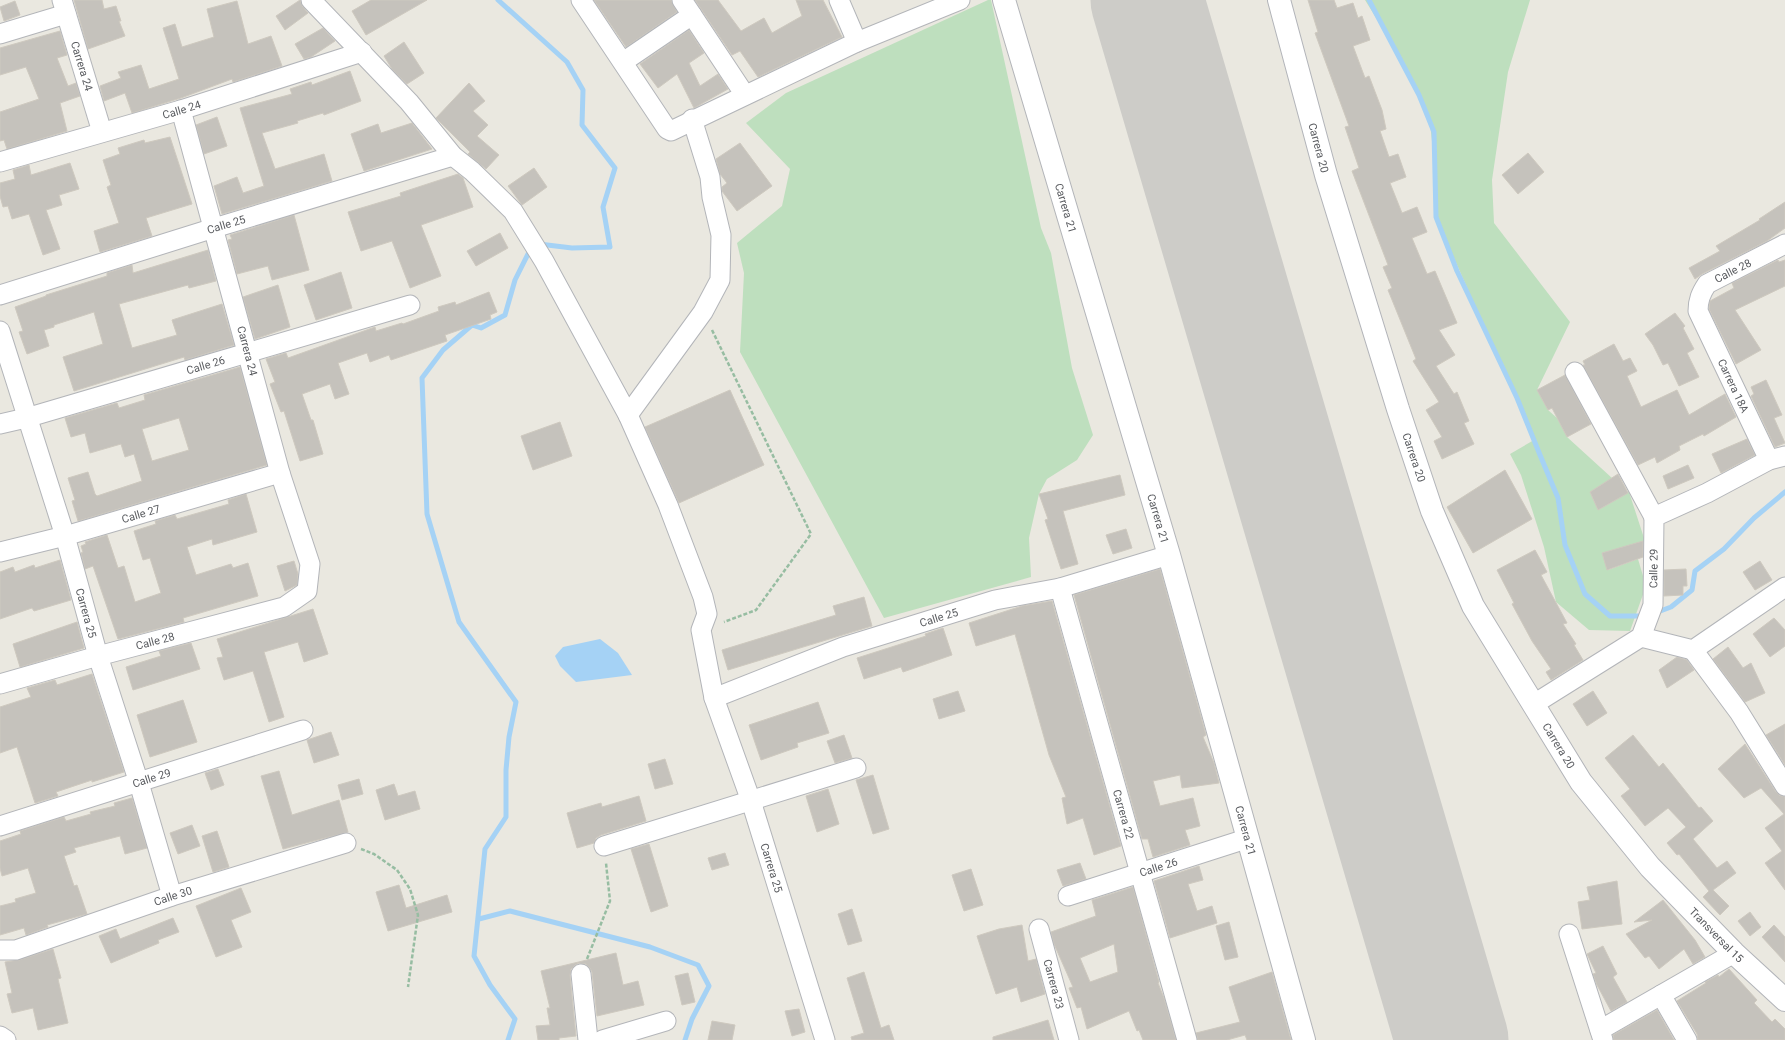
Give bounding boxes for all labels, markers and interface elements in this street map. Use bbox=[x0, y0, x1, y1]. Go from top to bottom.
street label: Carrera 24 bbox=[68, 40, 96, 92]
street label: Calle 24 bbox=[161, 98, 202, 122]
street label: Carrera 20 bbox=[1306, 121, 1332, 174]
street label: Carrera 21 bbox=[1052, 182, 1079, 234]
street label: Calle 25 bbox=[205, 212, 247, 236]
street label: Calle 28 bbox=[1712, 256, 1753, 286]
street label: Carrera 24 bbox=[234, 325, 260, 377]
street label: Calle 26 bbox=[185, 353, 226, 377]
street label: Carrera 18A bbox=[1715, 357, 1752, 416]
street label: Carrera 20 bbox=[1400, 431, 1428, 484]
street label: Carrera 21 bbox=[1145, 492, 1172, 545]
street label: Calle 27 bbox=[120, 502, 162, 526]
street label: Calle 29 bbox=[1647, 549, 1660, 588]
street label: Carrera 25 bbox=[73, 587, 99, 639]
street label: Calle 25 bbox=[918, 605, 960, 629]
street label: Calle 28 bbox=[134, 630, 176, 652]
street label: Carrera 20 bbox=[1540, 721, 1578, 771]
street label: Calle 29 bbox=[131, 766, 172, 790]
street label: Carrera 22 bbox=[1110, 788, 1137, 841]
street label: Carrera 21 bbox=[1233, 804, 1259, 857]
street label: Carrera 25 bbox=[758, 842, 785, 894]
street label: Calle 26 bbox=[1138, 855, 1179, 879]
street label: Calle 30 bbox=[152, 884, 194, 908]
street label: Transversal 15 bbox=[1687, 905, 1746, 965]
street label: Carrera 23 bbox=[1041, 958, 1067, 1010]

